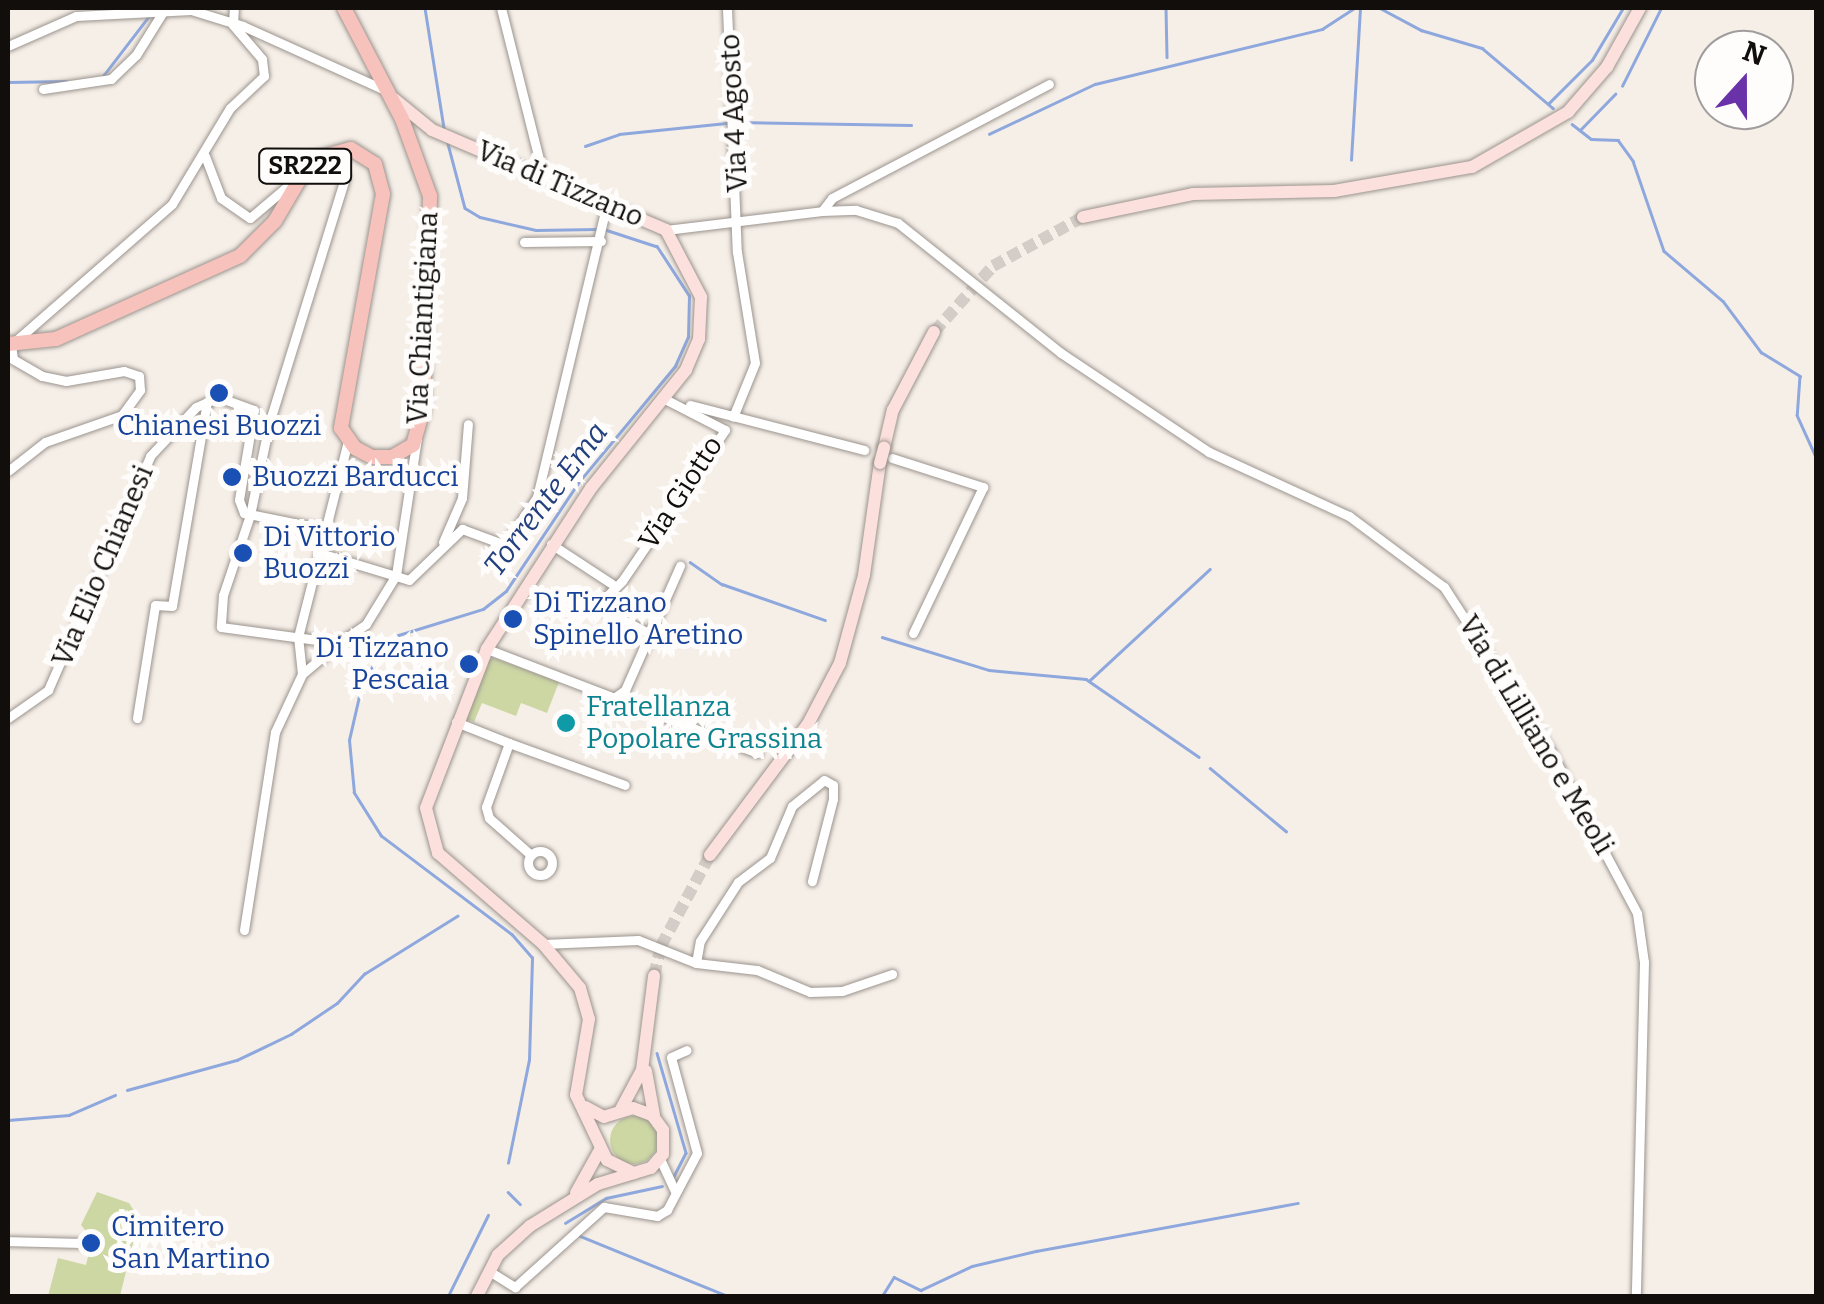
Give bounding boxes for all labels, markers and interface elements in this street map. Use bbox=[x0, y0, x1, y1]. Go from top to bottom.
north arrow bbox=[1694, 30, 1794, 130]
street label: Via 4 Agosto bbox=[713, 33, 755, 193]
text: N bbox=[1738, 34, 1770, 73]
street label: Via di Tizzano bbox=[472, 134, 648, 234]
road number: SR222 bbox=[258, 146, 352, 186]
street label: Via Chiantigiana bbox=[401, 211, 445, 425]
marker: Chianesi Buozzi bbox=[208, 382, 230, 404]
place label: Chianesi Buozzi bbox=[117, 409, 321, 443]
water label: Torrente Ema bbox=[477, 415, 615, 583]
street label: Via Giotto bbox=[632, 430, 730, 556]
street label: Via Elio Chianesi bbox=[45, 460, 161, 672]
place label: Buozzi Barducci bbox=[252, 460, 459, 494]
marker: Buozzi Barducci bbox=[221, 466, 243, 488]
place label: Di Vittorio Buozzi bbox=[263, 520, 396, 586]
marker: Di Vittorio Buozzi bbox=[232, 542, 254, 564]
place label: Di Tizzano Spinello Aretino bbox=[533, 586, 743, 652]
marker: Di Tizzano Spinello Aretino bbox=[502, 608, 524, 630]
street label: Via di Lilliano e Meoli bbox=[1451, 609, 1621, 861]
place label: Di Tizzano Pescaia bbox=[315, 631, 449, 697]
marker: Di Tizzano Pescaia bbox=[458, 653, 480, 675]
place label: Fratellanza Popolare Grassina bbox=[586, 690, 822, 756]
marker: Fratellanza Popolare Grassina bbox=[555, 712, 577, 734]
place label: Cimitero San Martino bbox=[111, 1210, 270, 1276]
marker: Cimitero San Martino bbox=[80, 1232, 102, 1254]

